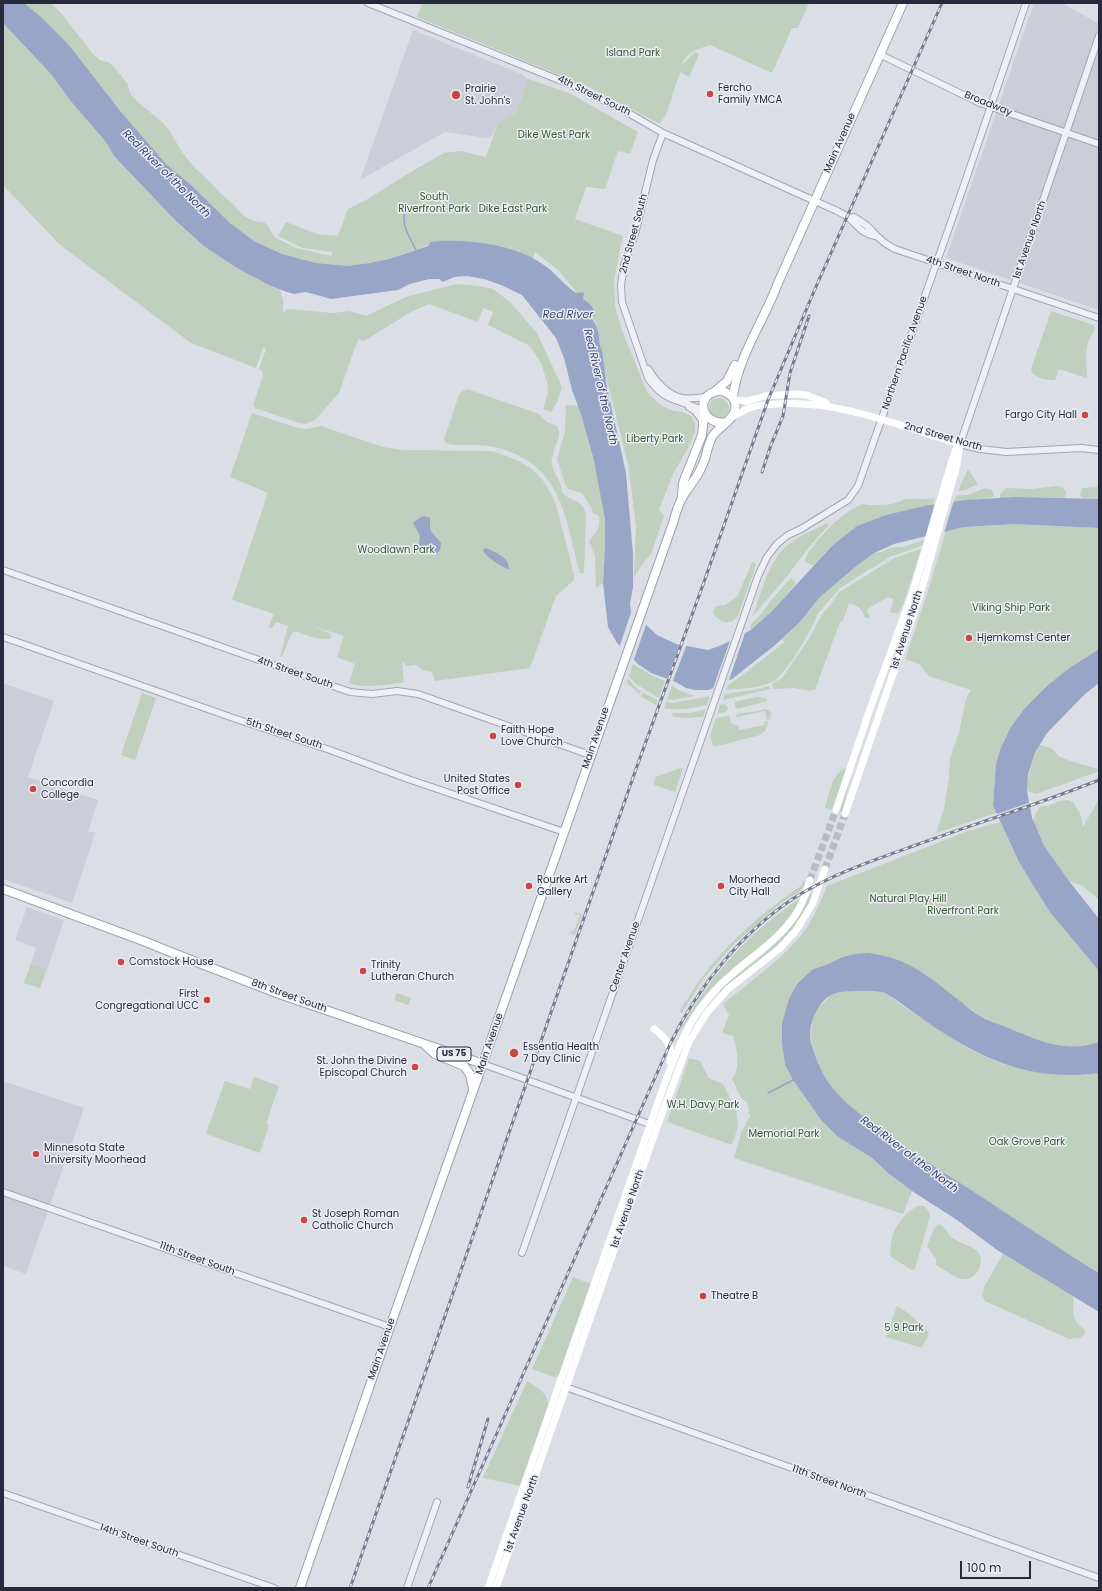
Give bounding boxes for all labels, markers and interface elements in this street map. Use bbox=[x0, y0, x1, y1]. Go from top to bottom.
park label: Island Park bbox=[606, 47, 660, 59]
street label: 4th Street South bbox=[556, 73, 632, 119]
place label: Fercho Family YMCA bbox=[718, 82, 782, 106]
place label: Prairie St. John's bbox=[465, 83, 511, 106]
marker: Prairie St. John's bbox=[450, 89, 462, 101]
marker: Fercho Family YMCA bbox=[705, 89, 715, 99]
street label: Broadway bbox=[962, 89, 1014, 119]
street label: Main Avenue bbox=[821, 111, 859, 175]
water label: Red River of the North bbox=[119, 127, 213, 221]
park label: Dike West Park bbox=[518, 129, 590, 141]
park label: South Riverfront Park bbox=[398, 191, 470, 214]
street label: 2nd Street South bbox=[618, 193, 650, 275]
street label: 1st Avenue North bbox=[1011, 199, 1049, 281]
park label: Dike East Park bbox=[479, 203, 547, 215]
street label: 4th Street North bbox=[924, 254, 1002, 290]
street label: Northern Pacific Avenue bbox=[880, 295, 930, 411]
water label: Red River bbox=[543, 308, 593, 322]
water label: Red River of the North bbox=[580, 328, 620, 446]
place label: Fargo City Hall bbox=[1005, 409, 1077, 421]
marker: Fargo City Hall bbox=[1080, 410, 1090, 420]
street label: 2nd Street North bbox=[903, 420, 983, 454]
park label: Liberty Park bbox=[627, 433, 683, 445]
park label: Woodlawn Park bbox=[357, 544, 435, 556]
street label: 1st Avenue North bbox=[889, 589, 925, 671]
park label: Viking Ship Park bbox=[972, 602, 1050, 614]
place label: Hjemkomst Center bbox=[977, 632, 1070, 644]
marker: Hjemkomst Center bbox=[964, 633, 974, 643]
street label: 4th Street South bbox=[255, 654, 335, 692]
street label: Main Avenue bbox=[580, 706, 612, 770]
street label: 5th Street South bbox=[244, 716, 324, 752]
place label: Faith Hope Love Church bbox=[501, 724, 563, 748]
marker: Faith Hope Love Church bbox=[488, 731, 498, 741]
place label: United States Post Office bbox=[444, 773, 510, 796]
place label: Concordia College bbox=[41, 777, 94, 800]
marker: United States Post Office bbox=[513, 780, 523, 790]
marker: Concordia College bbox=[28, 784, 38, 794]
place label: Rourke Art Gallery bbox=[537, 874, 588, 898]
place label: Moorhead City Hall bbox=[729, 874, 780, 898]
marker: Rourke Art Gallery bbox=[524, 881, 534, 891]
marker: Moorhead City Hall bbox=[716, 881, 726, 891]
park label: Natural Play Hill bbox=[869, 893, 947, 905]
park label: Riverfront Park bbox=[927, 905, 999, 917]
street label: Center Avenue bbox=[607, 920, 643, 994]
place label: Comstock House bbox=[129, 956, 214, 968]
marker: Comstock House bbox=[116, 957, 126, 967]
place label: Trinity Lutheran Church bbox=[371, 959, 454, 982]
marker: Trinity Lutheran Church bbox=[358, 966, 368, 976]
street label: 8th Street South bbox=[250, 977, 328, 1015]
place label: First Congregational UCC bbox=[95, 988, 199, 1012]
marker: First Congregational UCC bbox=[202, 995, 212, 1005]
street label: Main Avenue bbox=[474, 1012, 506, 1076]
place label: Essentia Health 7 Day Clinic bbox=[523, 1041, 599, 1064]
road number: US 75 bbox=[437, 1047, 471, 1061]
marker: Essentia Health 7 Day Clinic bbox=[508, 1047, 520, 1059]
place label: St. John the Divine Episcopal Church bbox=[316, 1055, 407, 1078]
marker: St. John the Divine Episcopal Church bbox=[410, 1062, 420, 1072]
park label: W.H. Davy Park bbox=[667, 1099, 739, 1111]
water label: Red River of the North bbox=[858, 1114, 960, 1196]
park label: Memorial Park bbox=[748, 1128, 820, 1140]
park label: Oak Grove Park bbox=[989, 1136, 1065, 1148]
place label: Minnesota State University Moorhead bbox=[44, 1142, 146, 1166]
marker: Minnesota State University Moorhead bbox=[31, 1149, 41, 1159]
street label: 1st Avenue North bbox=[609, 1168, 647, 1250]
place label: St Joseph Roman Catholic Church bbox=[312, 1208, 399, 1232]
marker: St Joseph Roman Catholic Church bbox=[299, 1215, 309, 1225]
street label: 11th Street South bbox=[157, 1240, 237, 1278]
place label: Theatre B bbox=[711, 1290, 758, 1302]
marker: Theatre B bbox=[698, 1291, 708, 1301]
street label: Main Avenue bbox=[366, 1317, 398, 1381]
park label: 5 9 Park bbox=[884, 1322, 924, 1334]
street label: 11th Street North bbox=[790, 1463, 868, 1501]
street label: 1st Avenue North bbox=[502, 1473, 542, 1555]
street label: 14th Street South bbox=[98, 1522, 180, 1560]
scale bar bbox=[962, 1553, 1033, 1579]
text: 100 m bbox=[967, 1559, 1001, 1576]

